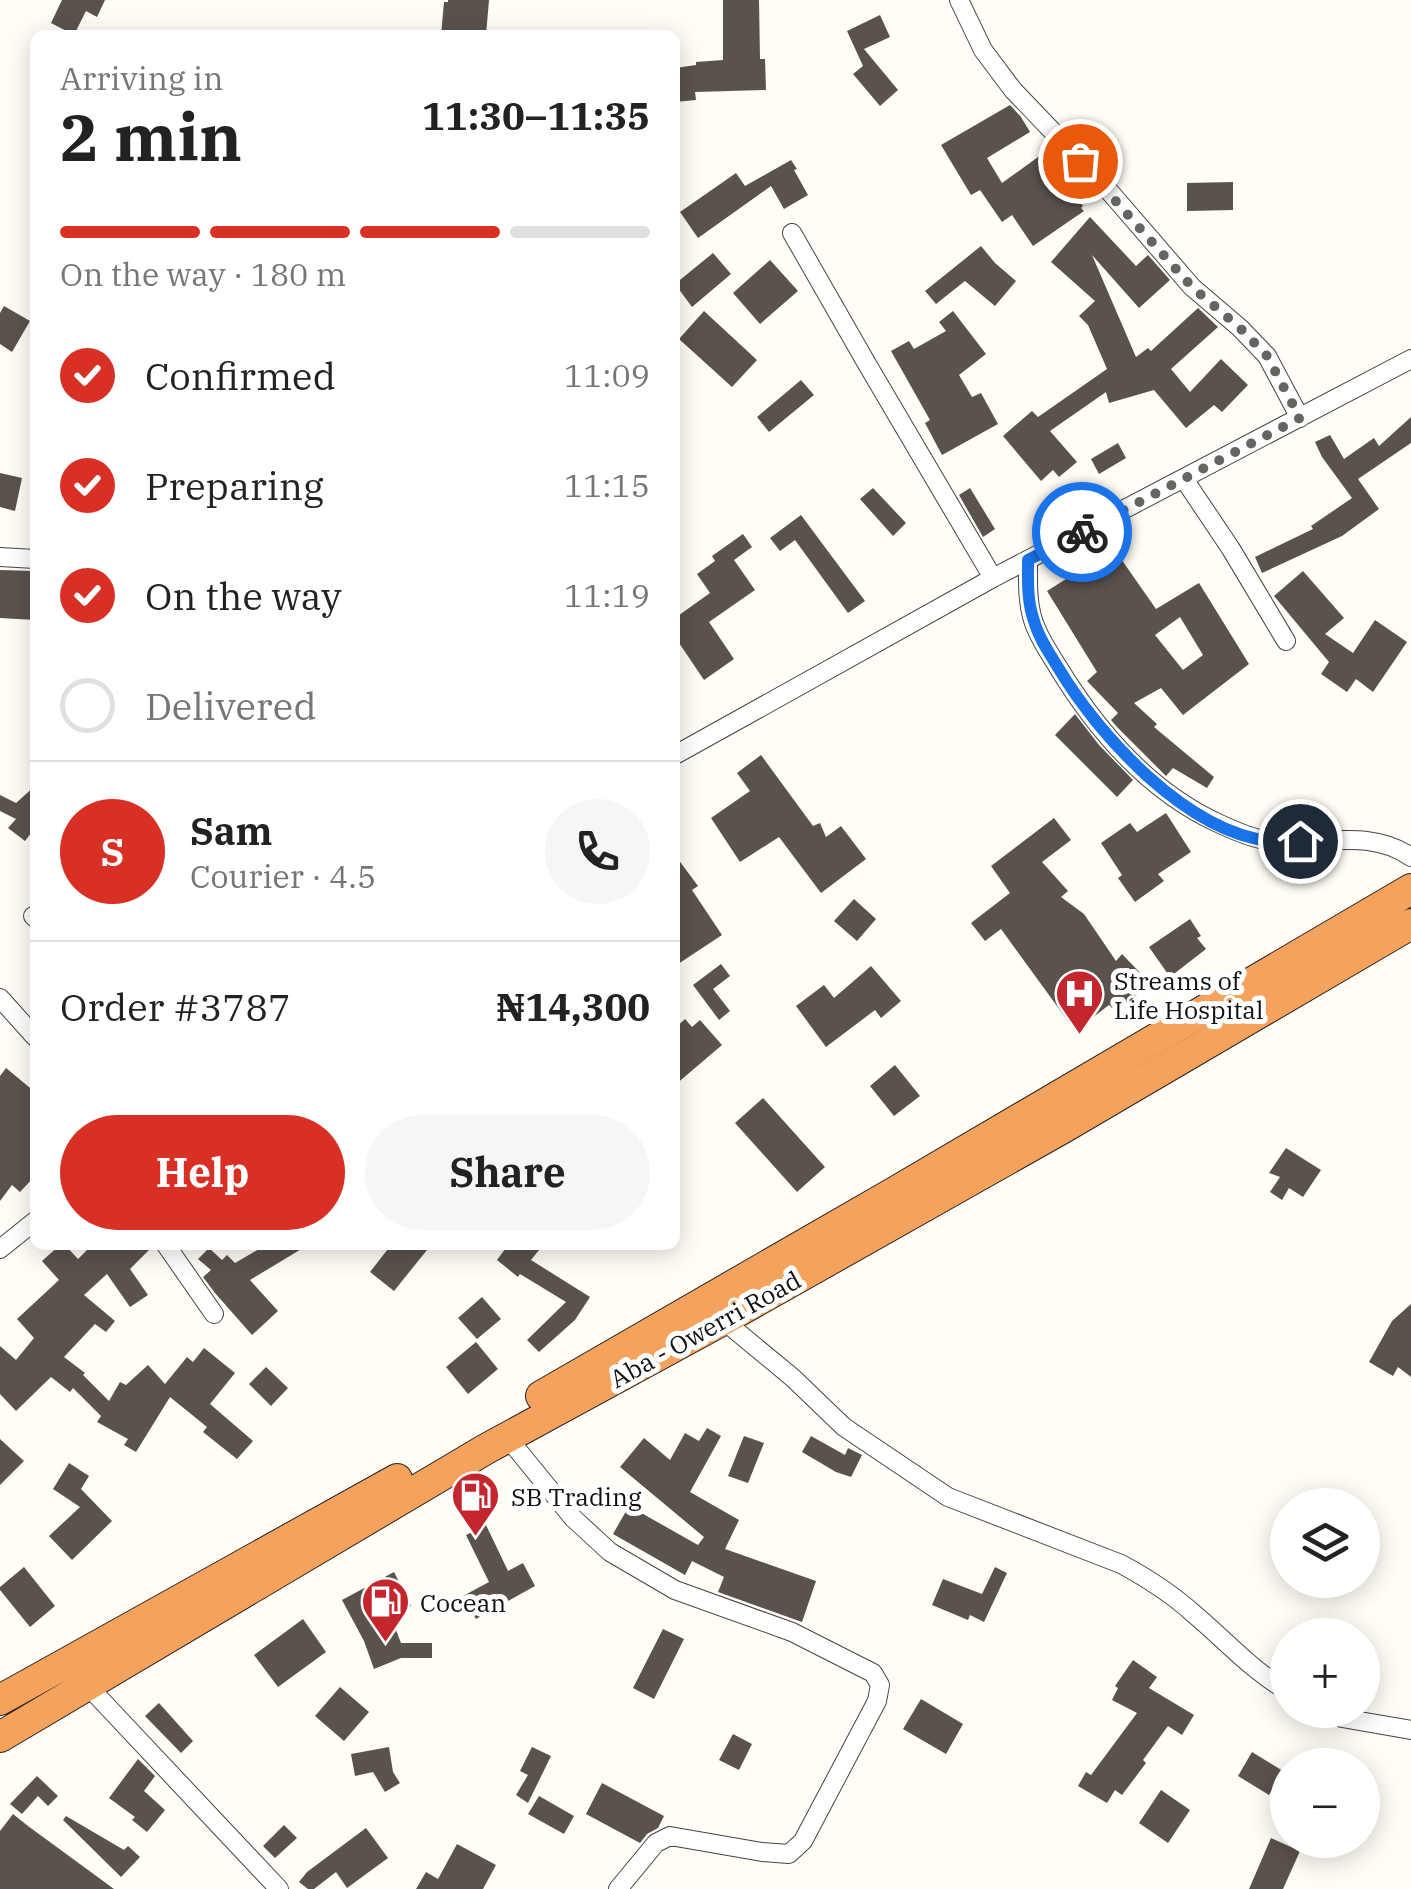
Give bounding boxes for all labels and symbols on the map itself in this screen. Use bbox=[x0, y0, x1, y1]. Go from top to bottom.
pin bbox=[1038, 119, 1123, 204]
courier bbox=[1032, 482, 1132, 582]
pin bbox=[1258, 799, 1343, 884]
place label: Streams of Life Hospital bbox=[1114, 964, 1263, 1026]
hospital icon: Streams of Life Hospital bbox=[1053, 968, 1105, 1036]
street label: Aba - Owerri Road bbox=[604, 1263, 806, 1395]
fuel station icon: SB Trading bbox=[450, 1470, 502, 1538]
place label: SB Trading bbox=[511, 1480, 642, 1513]
fuel station icon: Cocean bbox=[359, 1576, 411, 1644]
place label: Cocean bbox=[420, 1586, 506, 1619]

